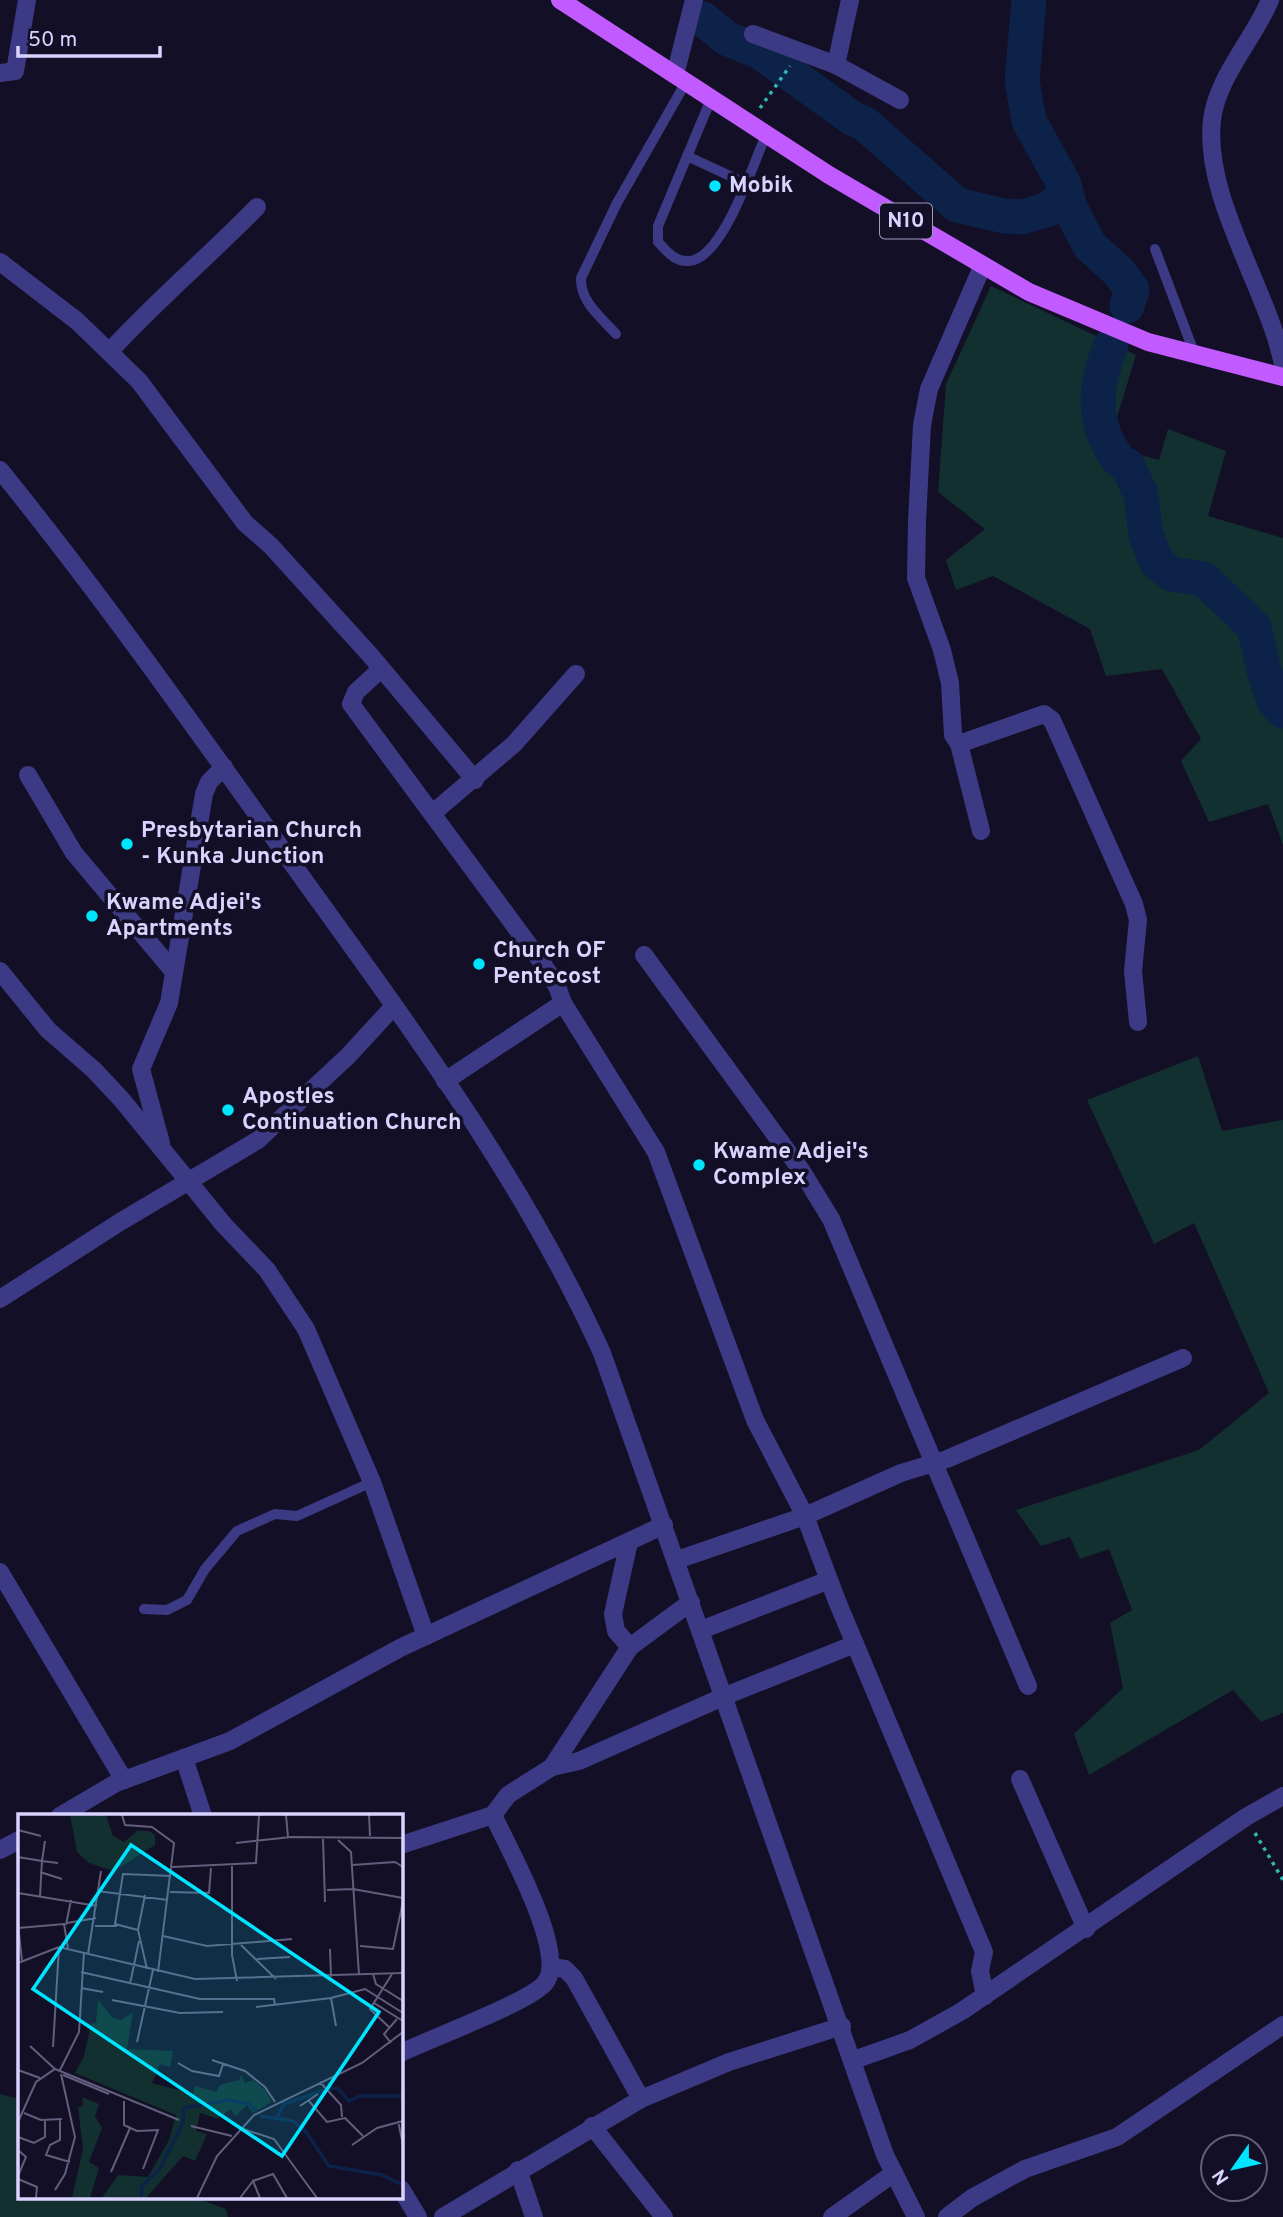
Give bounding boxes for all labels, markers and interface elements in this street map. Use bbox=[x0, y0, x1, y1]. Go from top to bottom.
scale bar bbox=[18, 14, 159, 58]
text: 50 m bbox=[28, 27, 77, 54]
place label: Mobik bbox=[729, 172, 793, 201]
marker: Mobik bbox=[707, 178, 723, 194]
road number: N10 bbox=[880, 204, 932, 238]
place label: Presbytarian Church - Kunka Junction bbox=[141, 817, 362, 872]
marker: Presbytarian Church - Kunka Junction bbox=[119, 836, 135, 852]
place label: Kwame Adjei's Apartments bbox=[106, 889, 262, 944]
marker: Kwame Adjei's Apartments bbox=[84, 908, 100, 924]
place label: Church OF Pentecost bbox=[493, 937, 606, 992]
marker: Church OF Pentecost bbox=[471, 956, 487, 972]
place label: Apostles Continuation Church bbox=[242, 1083, 462, 1138]
marker: Apostles Continuation Church bbox=[220, 1102, 236, 1118]
place label: Kwame Adjei's Complex bbox=[713, 1138, 869, 1193]
marker: Kwame Adjei's Complex bbox=[691, 1157, 707, 1173]
inset map bbox=[18, 1814, 402, 2200]
north arrow bbox=[1199, 2133, 1269, 2203]
text: N bbox=[1208, 2164, 1235, 2189]

